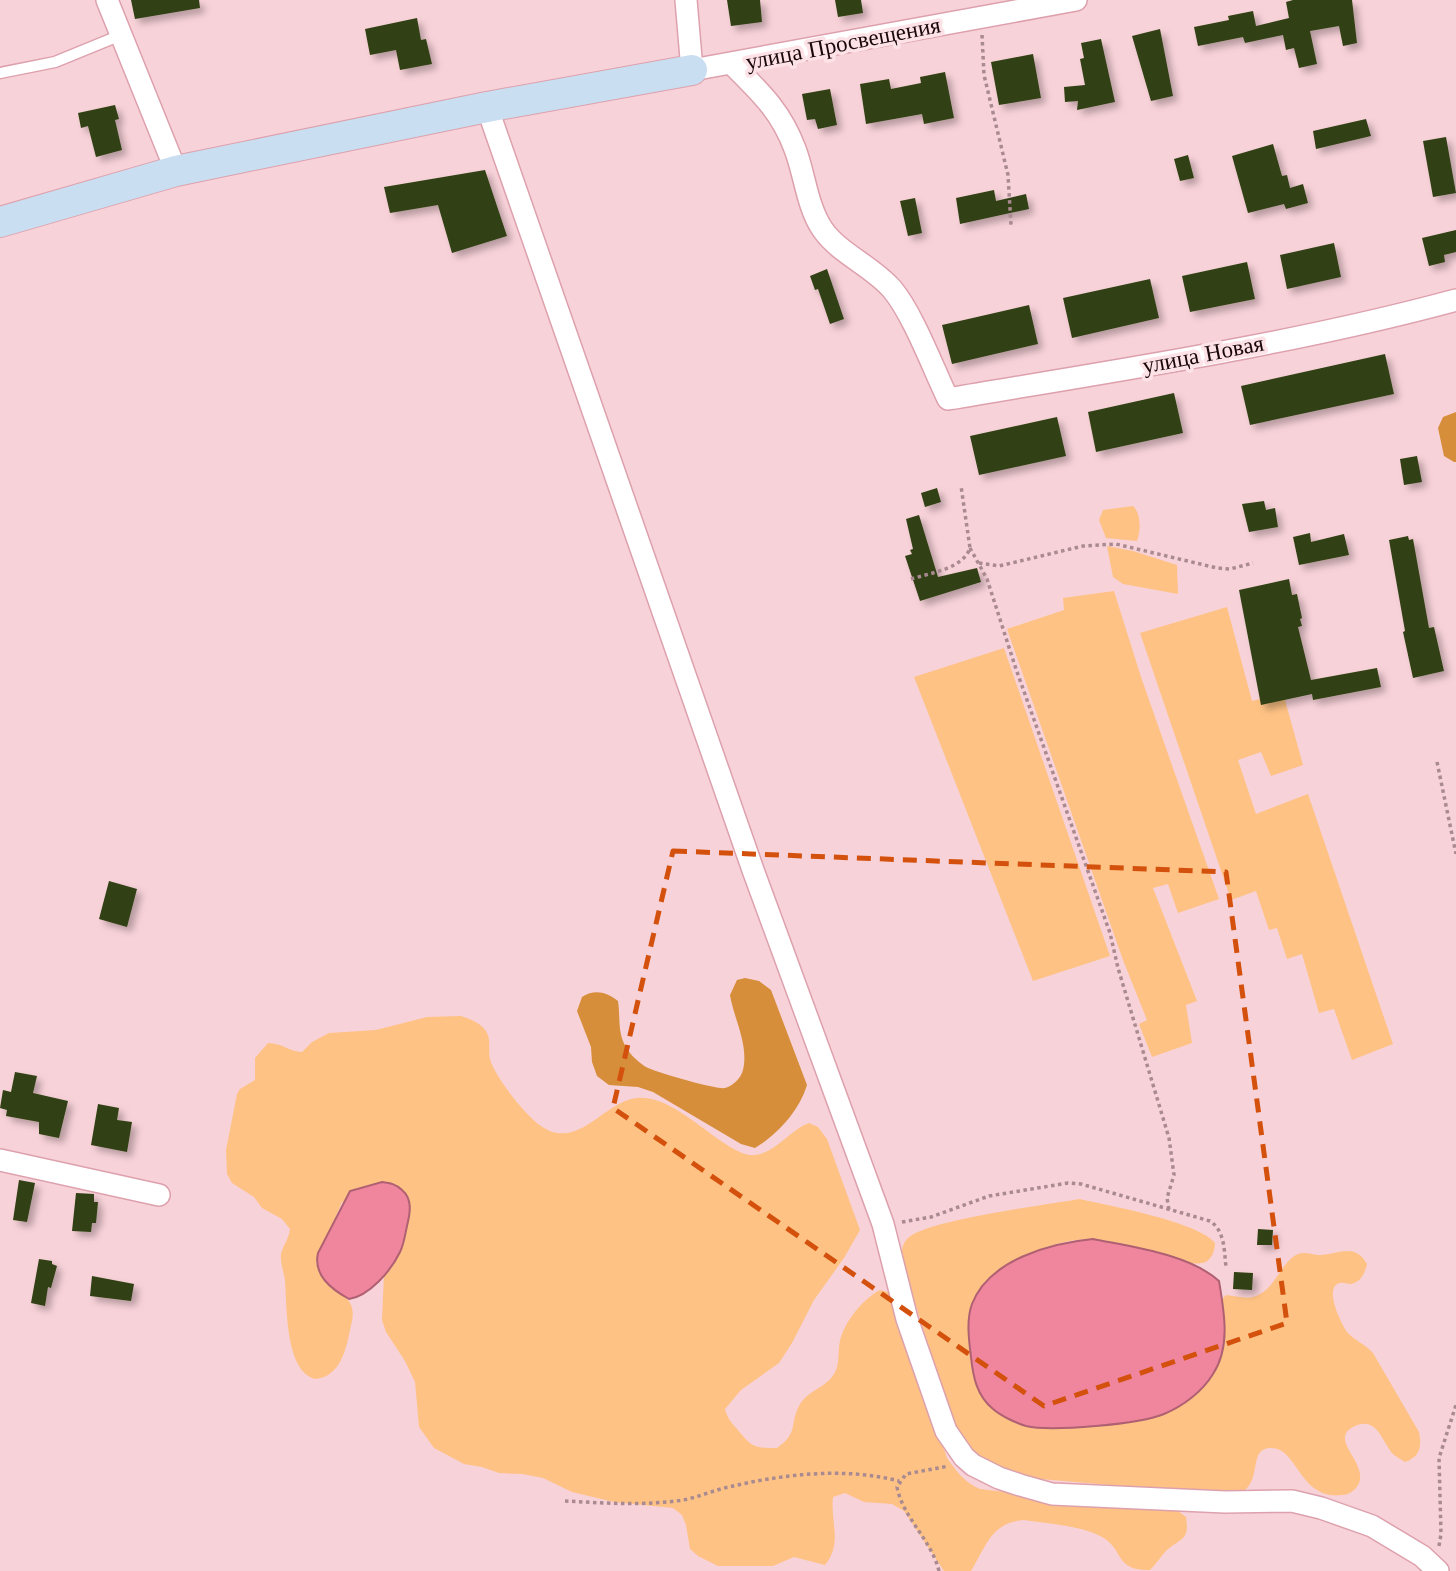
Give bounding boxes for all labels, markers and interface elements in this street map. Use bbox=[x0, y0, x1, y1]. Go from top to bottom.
street label: улица Просвещения bbox=[743, 10, 943, 76]
street label: улица Новая bbox=[1140, 328, 1266, 379]

